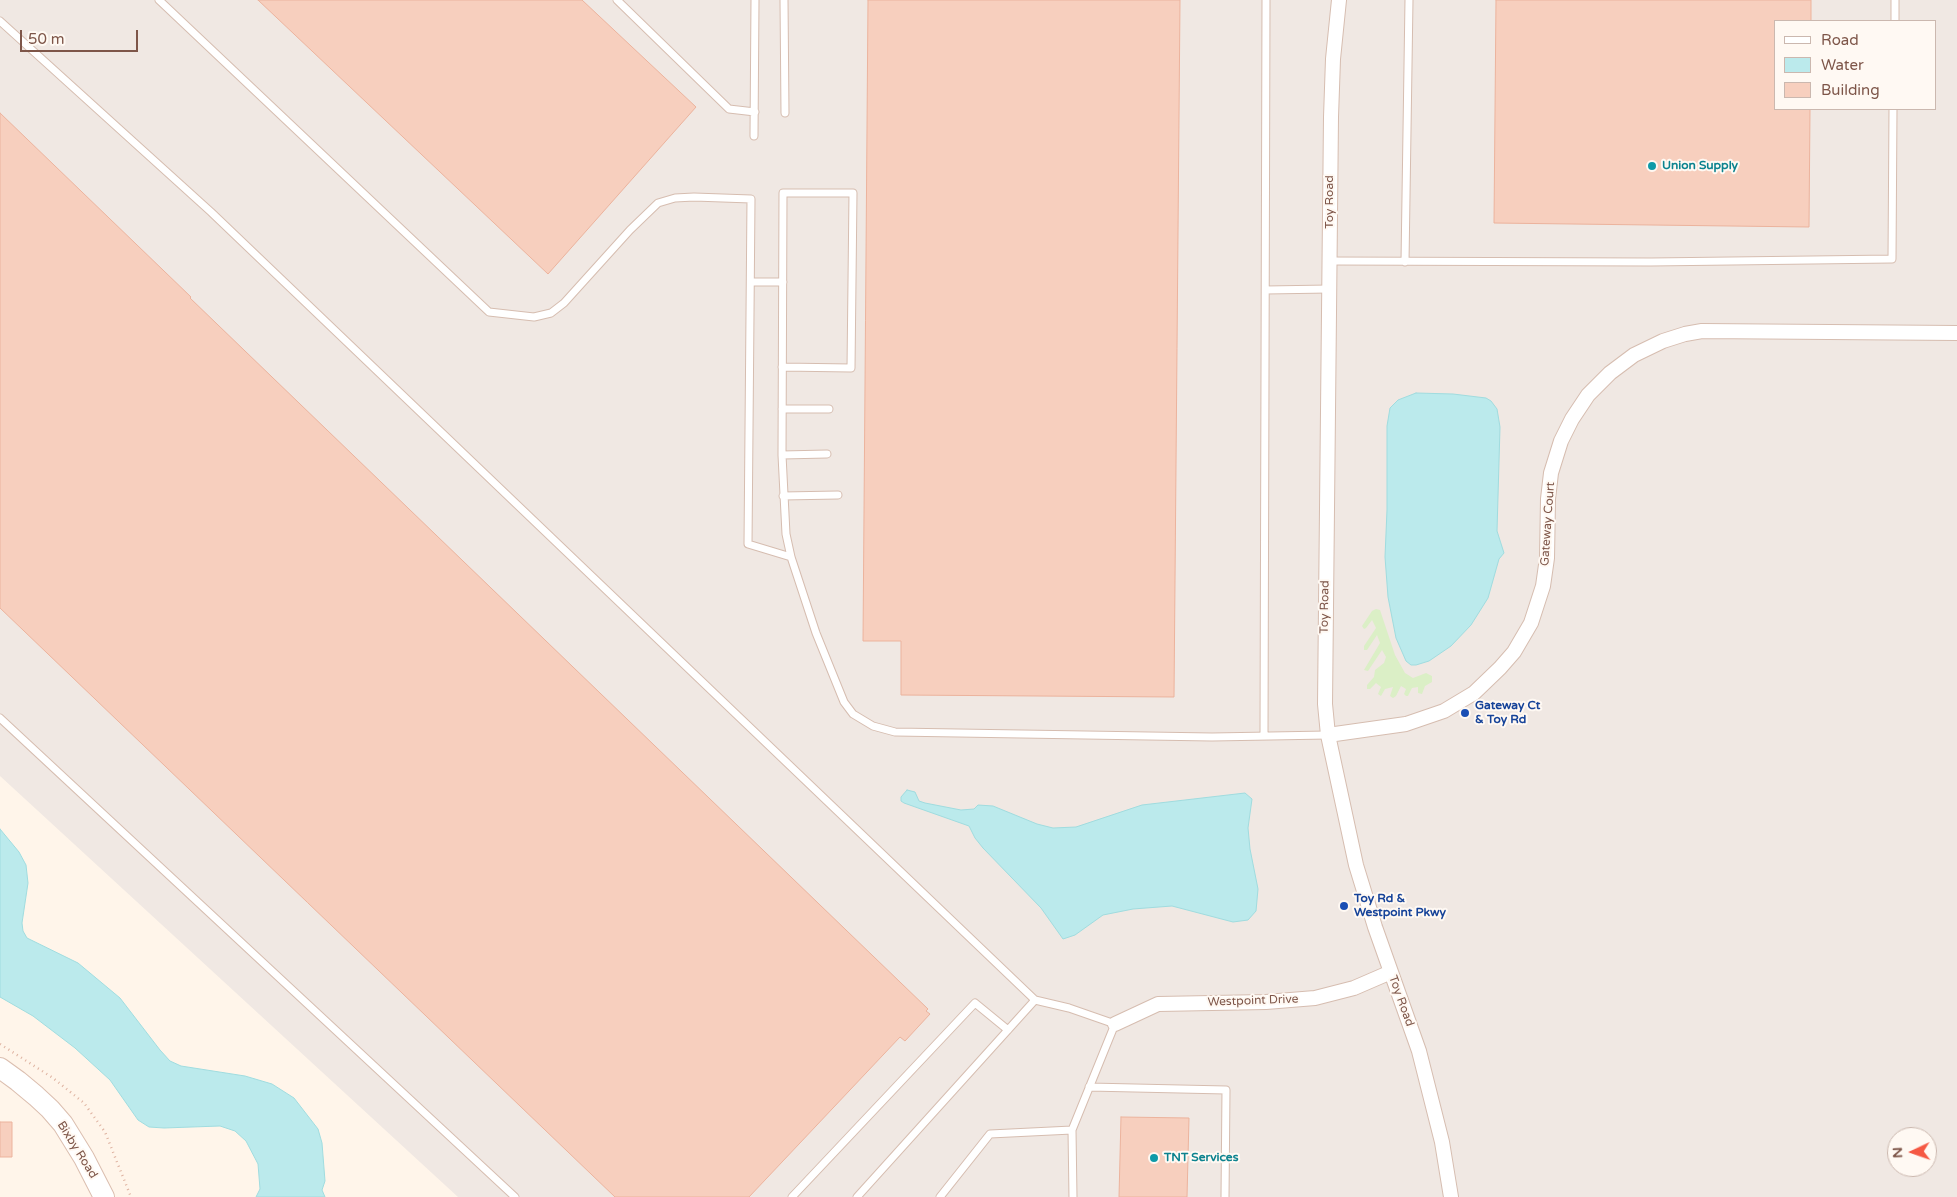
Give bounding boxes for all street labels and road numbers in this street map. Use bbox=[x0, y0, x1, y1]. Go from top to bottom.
street label: Toy Road bbox=[1323, 175, 1337, 229]
street label: Gateway Court bbox=[1538, 481, 1558, 567]
street label: Toy Road bbox=[1317, 580, 1333, 634]
street label: Toy Road bbox=[1385, 973, 1417, 1029]
street label: Westpoint Drive bbox=[1207, 992, 1299, 1010]
street label: Bixby Road bbox=[54, 1119, 100, 1181]

